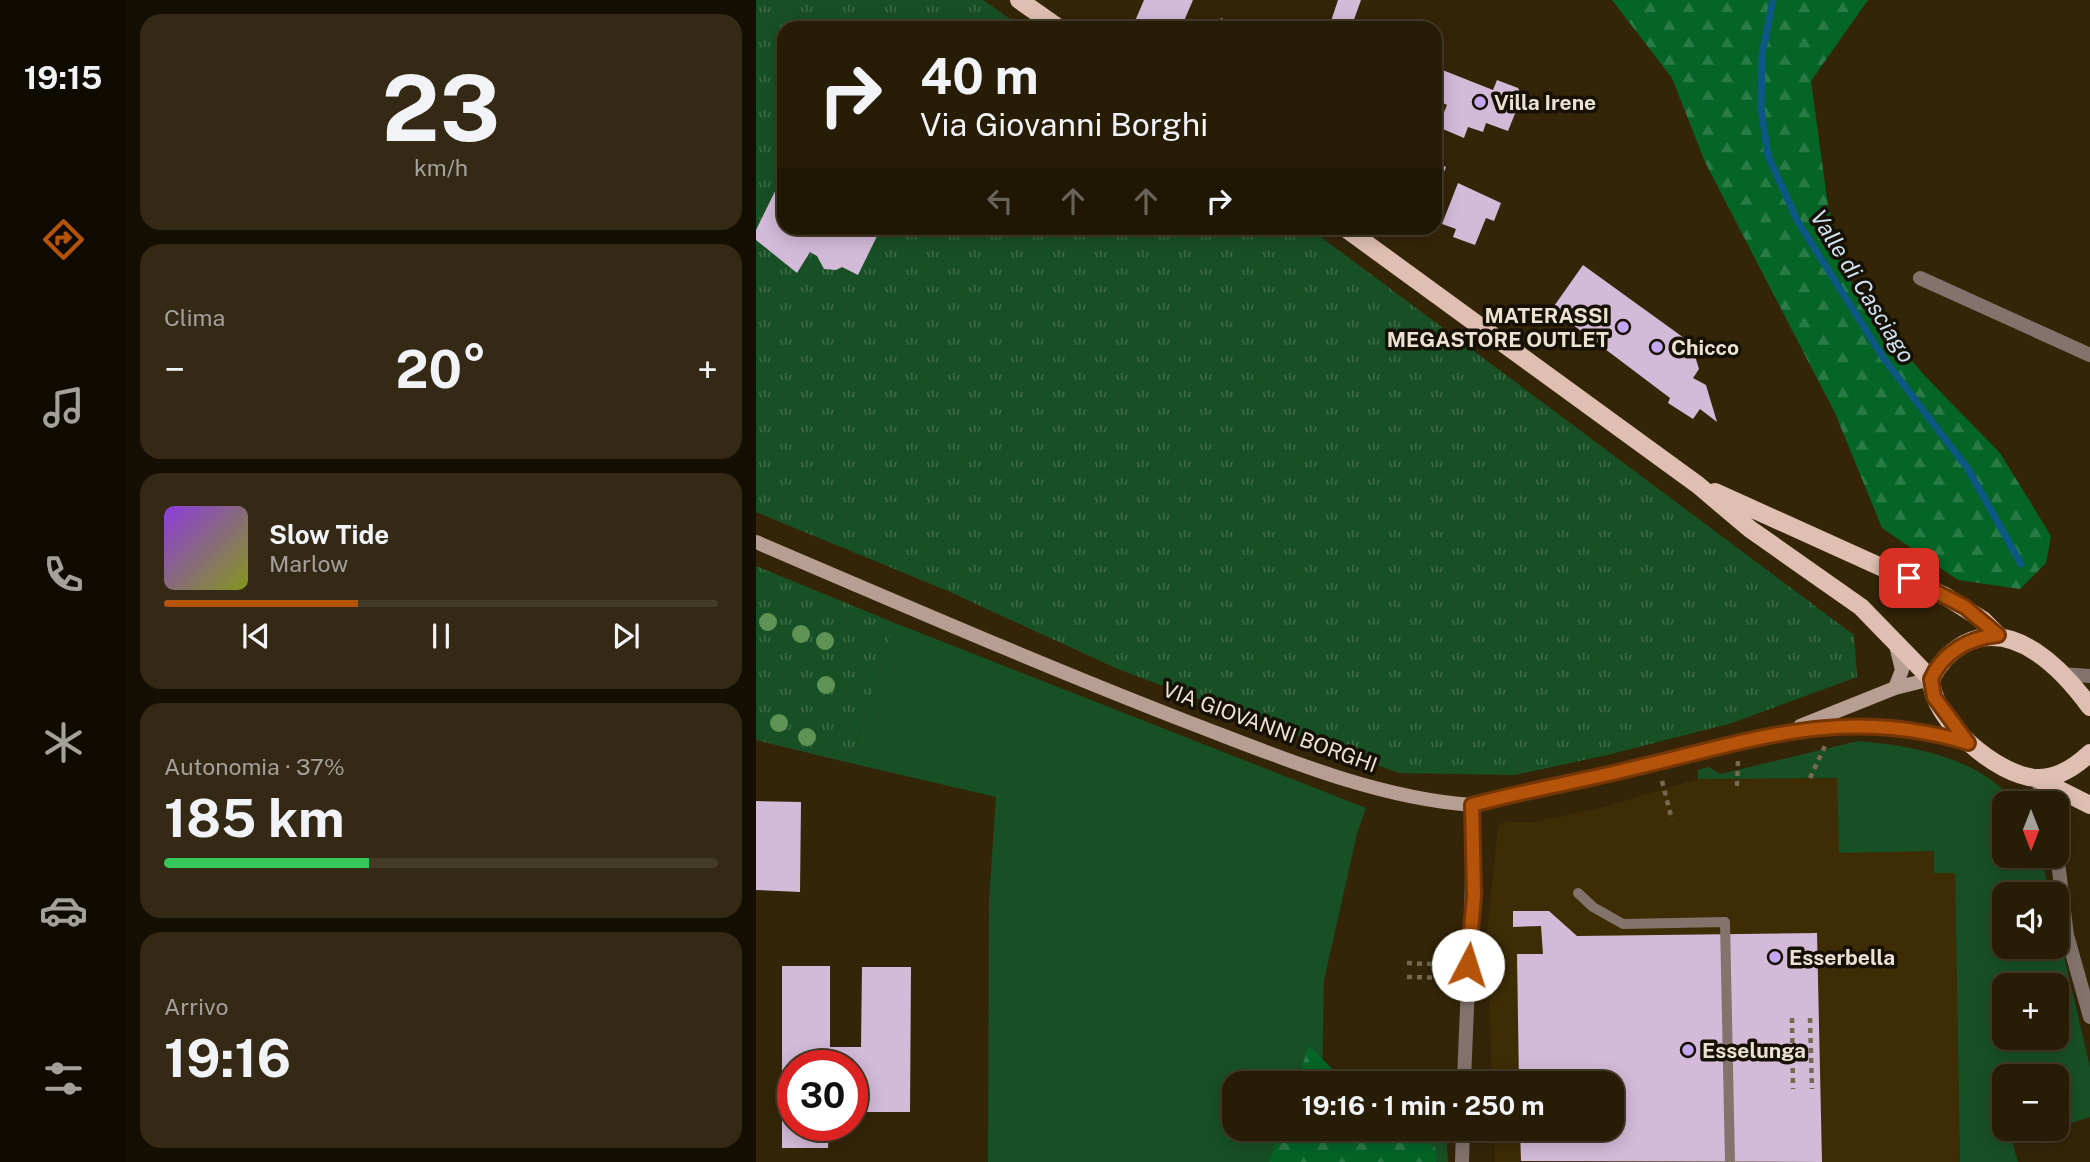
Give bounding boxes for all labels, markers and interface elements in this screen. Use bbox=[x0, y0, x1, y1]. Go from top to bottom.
text: 40 m bbox=[920, 47, 1039, 105]
icon: right bbox=[805, 49, 896, 140]
text: 23 bbox=[382, 55, 500, 161]
text: 19:15 bbox=[24, 59, 102, 96]
place label: Villa Irene bbox=[1494, 90, 1596, 115]
marker: Villa Irene bbox=[1472, 94, 1488, 110]
text: Via Giovanni Borghi bbox=[920, 106, 1208, 143]
text: km/h bbox=[414, 154, 468, 181]
icon: left bbox=[981, 182, 1019, 220]
icon: ahead bbox=[1054, 182, 1092, 220]
icon: ahead bbox=[1127, 182, 1165, 220]
icon: right bbox=[1200, 182, 1238, 220]
water label: Valle di Casciago bbox=[1805, 205, 1921, 367]
icon: directions bbox=[39, 215, 88, 264]
place label: MATERASSI MEGASTORE OUTLET bbox=[1387, 303, 1609, 352]
text: Clima bbox=[164, 304, 225, 331]
marker: MATERASSI MEGASTORE OUTLET bbox=[1615, 319, 1631, 335]
place label: Chicco bbox=[1671, 335, 1739, 360]
text: 20° bbox=[395, 339, 487, 400]
marker: Chicco bbox=[1649, 339, 1665, 355]
text: − bbox=[164, 347, 185, 392]
text: + bbox=[697, 347, 718, 392]
icon: music bbox=[39, 383, 88, 432]
text: Slow Tide bbox=[269, 519, 389, 550]
pin bbox=[1879, 548, 1939, 608]
icon: phone bbox=[39, 550, 88, 599]
text: Marlow bbox=[269, 550, 348, 577]
icon: arrive bbox=[1890, 559, 1928, 597]
icon: previous bbox=[237, 617, 275, 655]
icon: pause bbox=[422, 617, 460, 655]
icon: next bbox=[607, 617, 645, 655]
street label: VIA GIOVANNI BORGHI bbox=[1159, 676, 1381, 778]
icon: climate bbox=[39, 718, 88, 767]
text: Autonomia · 37% bbox=[164, 753, 345, 780]
text: 185 km bbox=[164, 788, 345, 849]
north arrow bbox=[1992, 791, 2068, 868]
map controls bbox=[1992, 791, 2069, 1141]
button: sound bbox=[1992, 882, 2069, 959]
icon: car bbox=[39, 886, 88, 935]
position arrow bbox=[1431, 928, 1505, 1002]
place label: Esserbella bbox=[1789, 945, 1895, 970]
marker: Esserbella bbox=[1767, 949, 1783, 965]
button: + bbox=[1992, 973, 2069, 1050]
text: Arrivo bbox=[164, 993, 228, 1020]
text: 19:16 bbox=[164, 1028, 291, 1089]
place label: Esselunga bbox=[1702, 1038, 1806, 1063]
marker: Esselunga bbox=[1680, 1042, 1696, 1058]
speed limit sign: 30 bbox=[777, 1050, 868, 1141]
icon: filters bbox=[39, 1054, 88, 1103]
button: − bbox=[1992, 1064, 2069, 1141]
text: 19:16 · 1 min · 250 m bbox=[1301, 1090, 1545, 1121]

